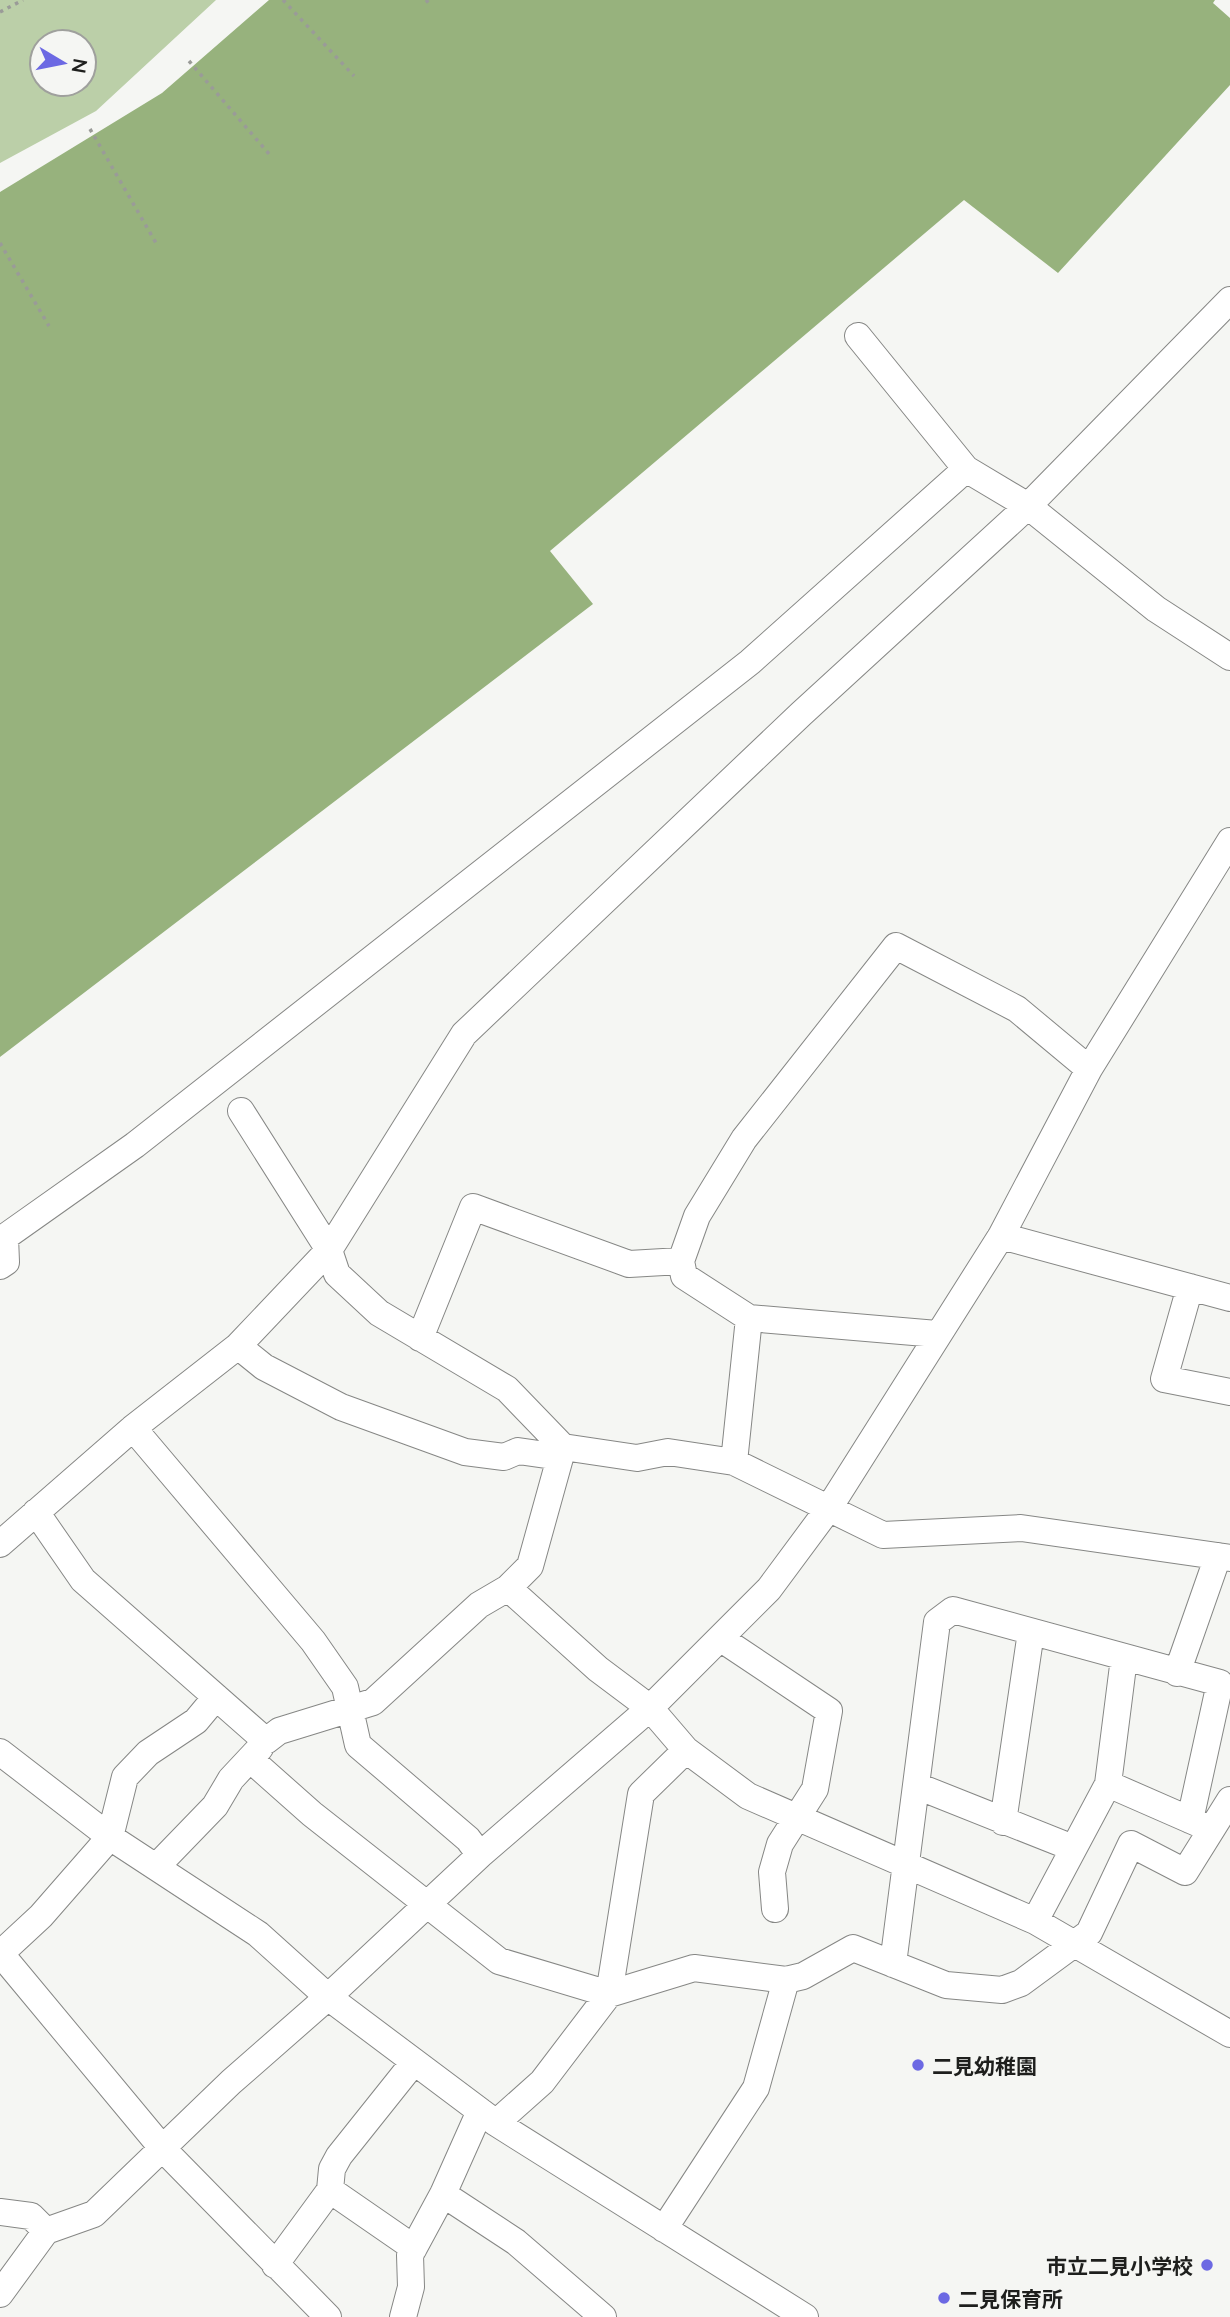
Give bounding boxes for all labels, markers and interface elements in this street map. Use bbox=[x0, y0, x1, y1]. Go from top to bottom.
north arrow bbox=[28, 28, 98, 98]
text: N bbox=[68, 57, 93, 75]
place label: 二見幼稚園 bbox=[932, 2053, 1037, 2078]
marker: 二見幼稚園 bbox=[910, 2057, 926, 2073]
place label: 市立二見小学校 bbox=[1046, 2253, 1193, 2278]
marker: 市立二見小学校 bbox=[1199, 2257, 1215, 2273]
place label: 二見保育所 bbox=[958, 2286, 1063, 2311]
marker: 二見保育所 bbox=[936, 2290, 952, 2306]

